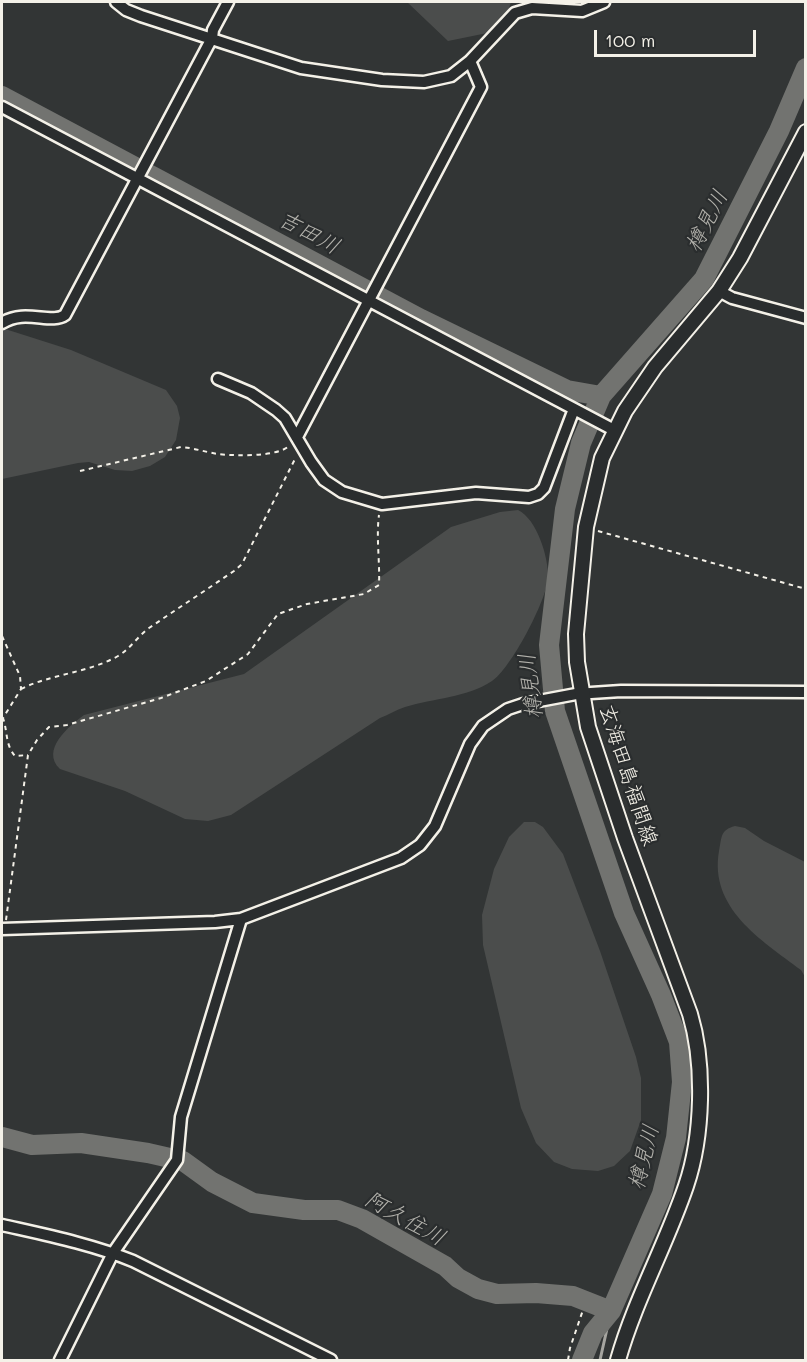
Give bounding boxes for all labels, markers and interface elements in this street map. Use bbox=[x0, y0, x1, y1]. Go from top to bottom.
scale bar bbox=[597, 18, 759, 56]
text: 100 m bbox=[605, 28, 655, 52]
water label: 樽見川 bbox=[680, 186, 734, 256]
water label: 吉田川 bbox=[274, 206, 344, 260]
water label: 樽見川 bbox=[514, 652, 548, 720]
street label: 玄海田島福間線 bbox=[593, 701, 663, 849]
water label: 樽見川 bbox=[623, 1122, 665, 1192]
water label: 阿久住川 bbox=[360, 1186, 450, 1252]

